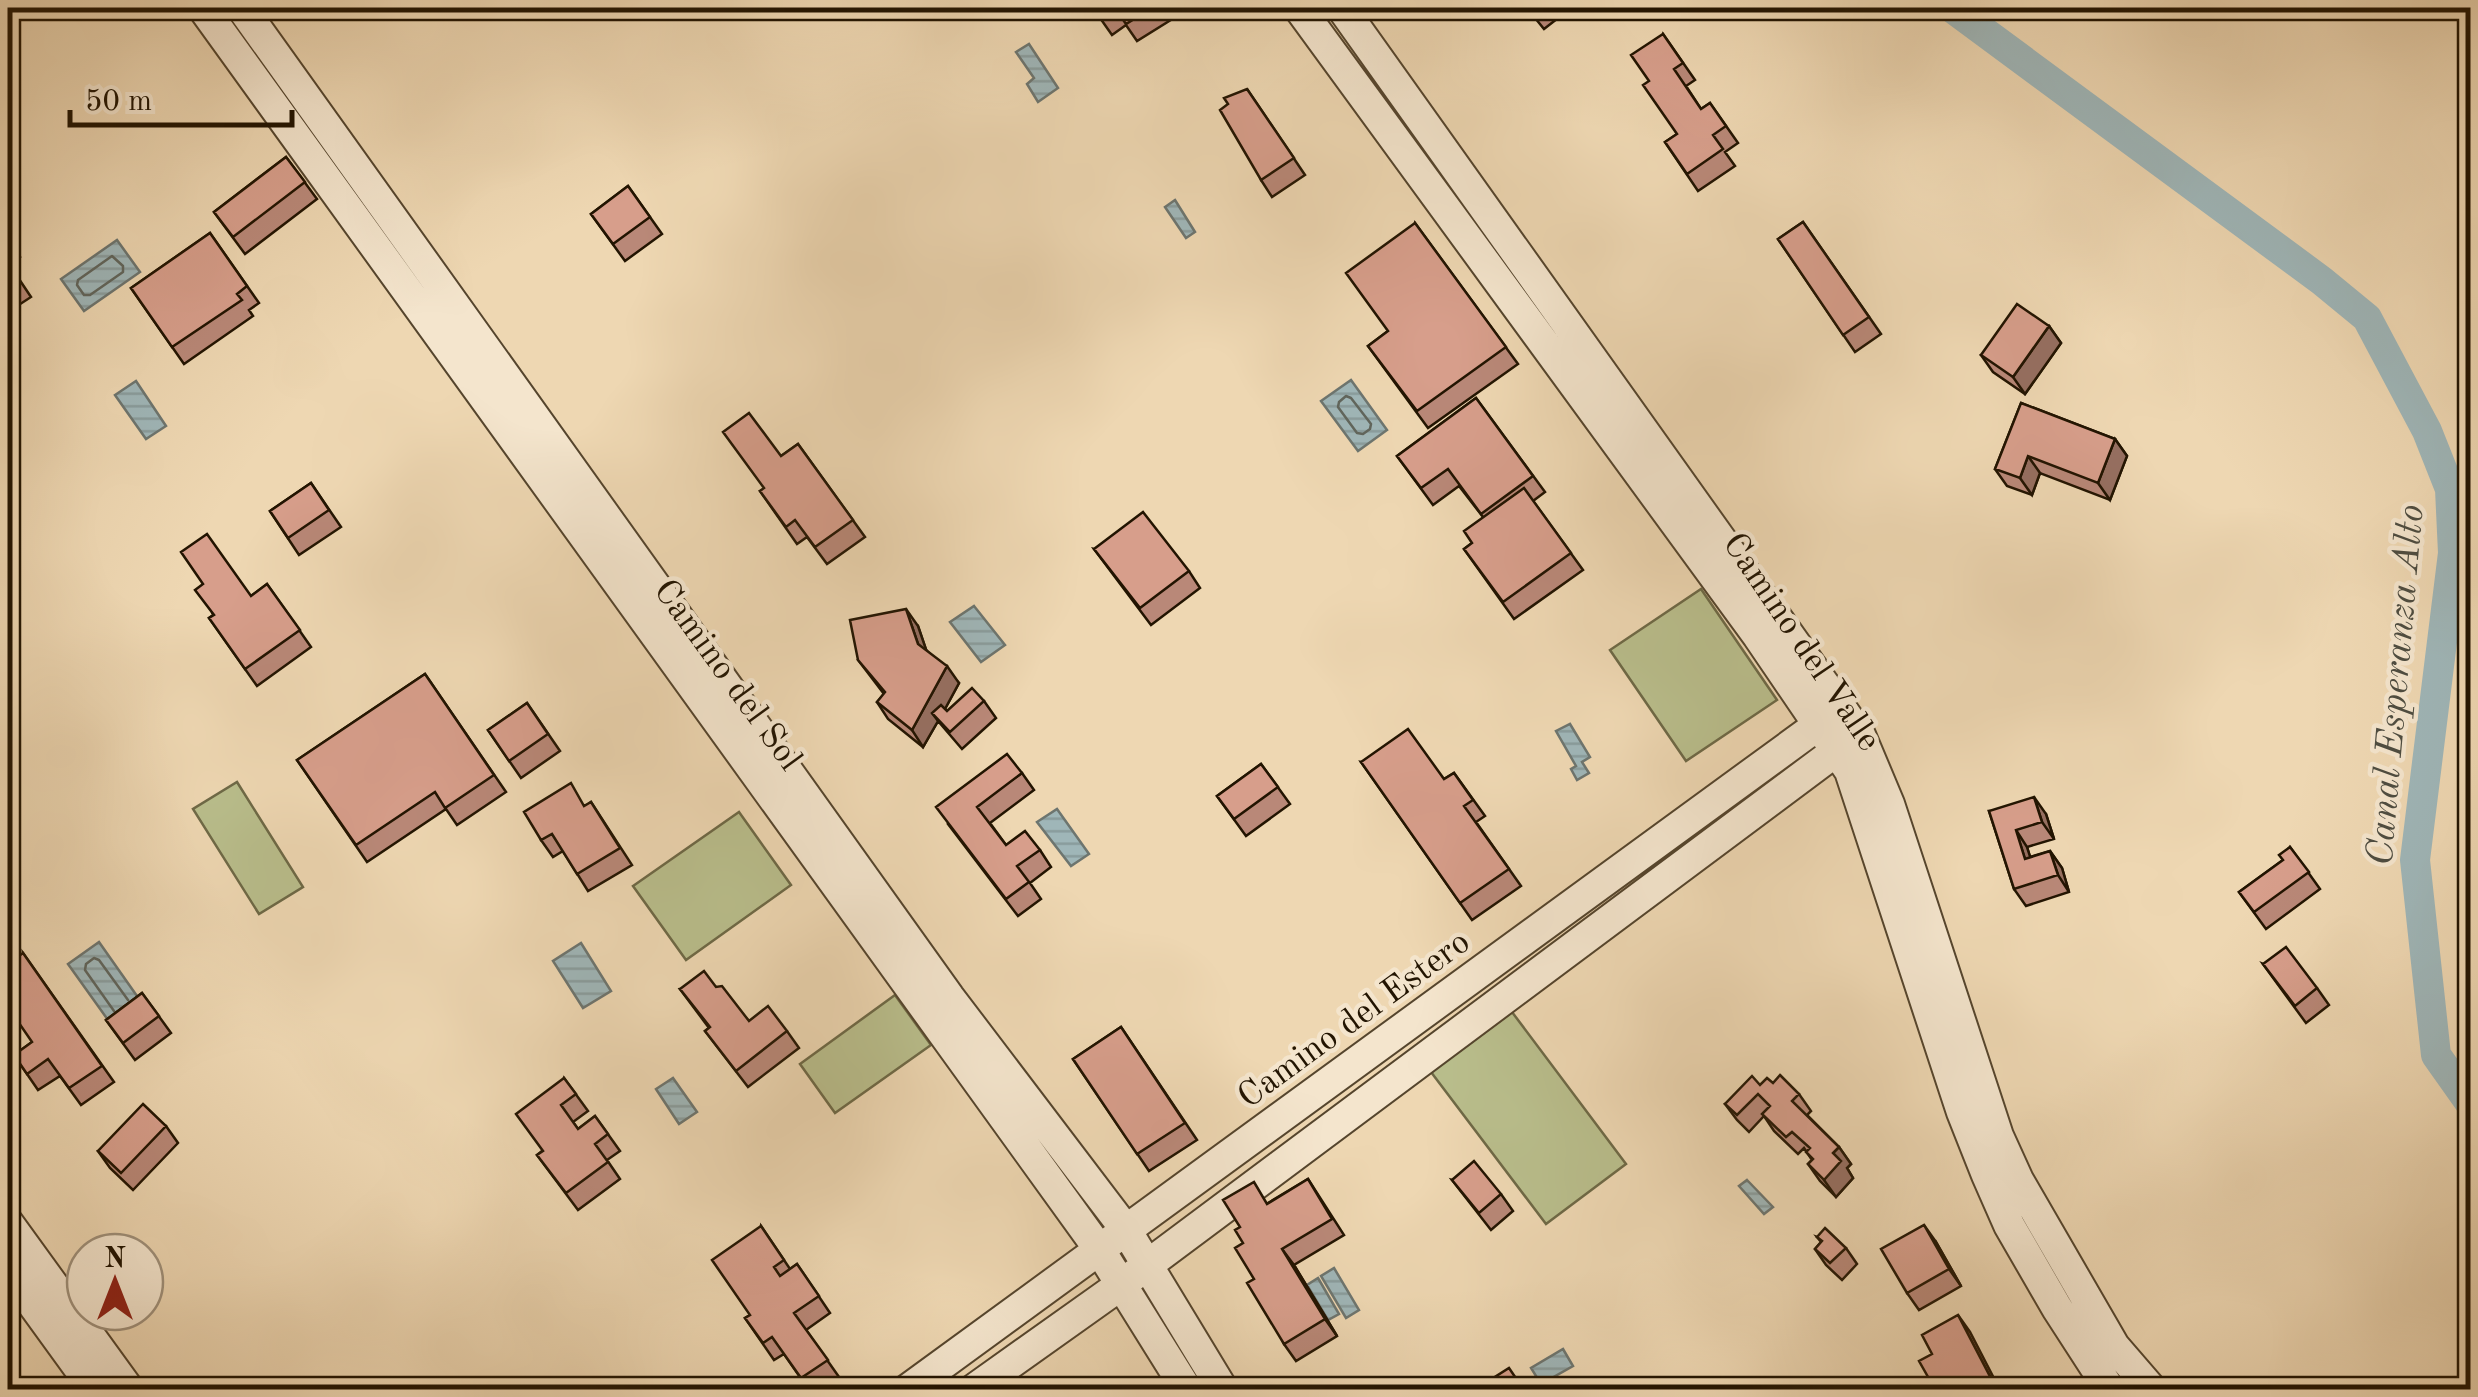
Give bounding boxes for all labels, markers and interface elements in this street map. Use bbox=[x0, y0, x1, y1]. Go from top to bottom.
scale bar bbox=[70, 65, 292, 127]
text: 50 m bbox=[85, 87, 152, 117]
water label: Canal Esperanza Alto bbox=[2362, 503, 2432, 868]
street label: Camino del Valle bbox=[1715, 527, 1887, 758]
street label: Camino del Sol bbox=[646, 574, 808, 777]
street label: Camino del Estero bbox=[1232, 924, 1477, 1116]
north arrow bbox=[65, 1232, 165, 1332]
text: N bbox=[104, 1246, 126, 1274]

